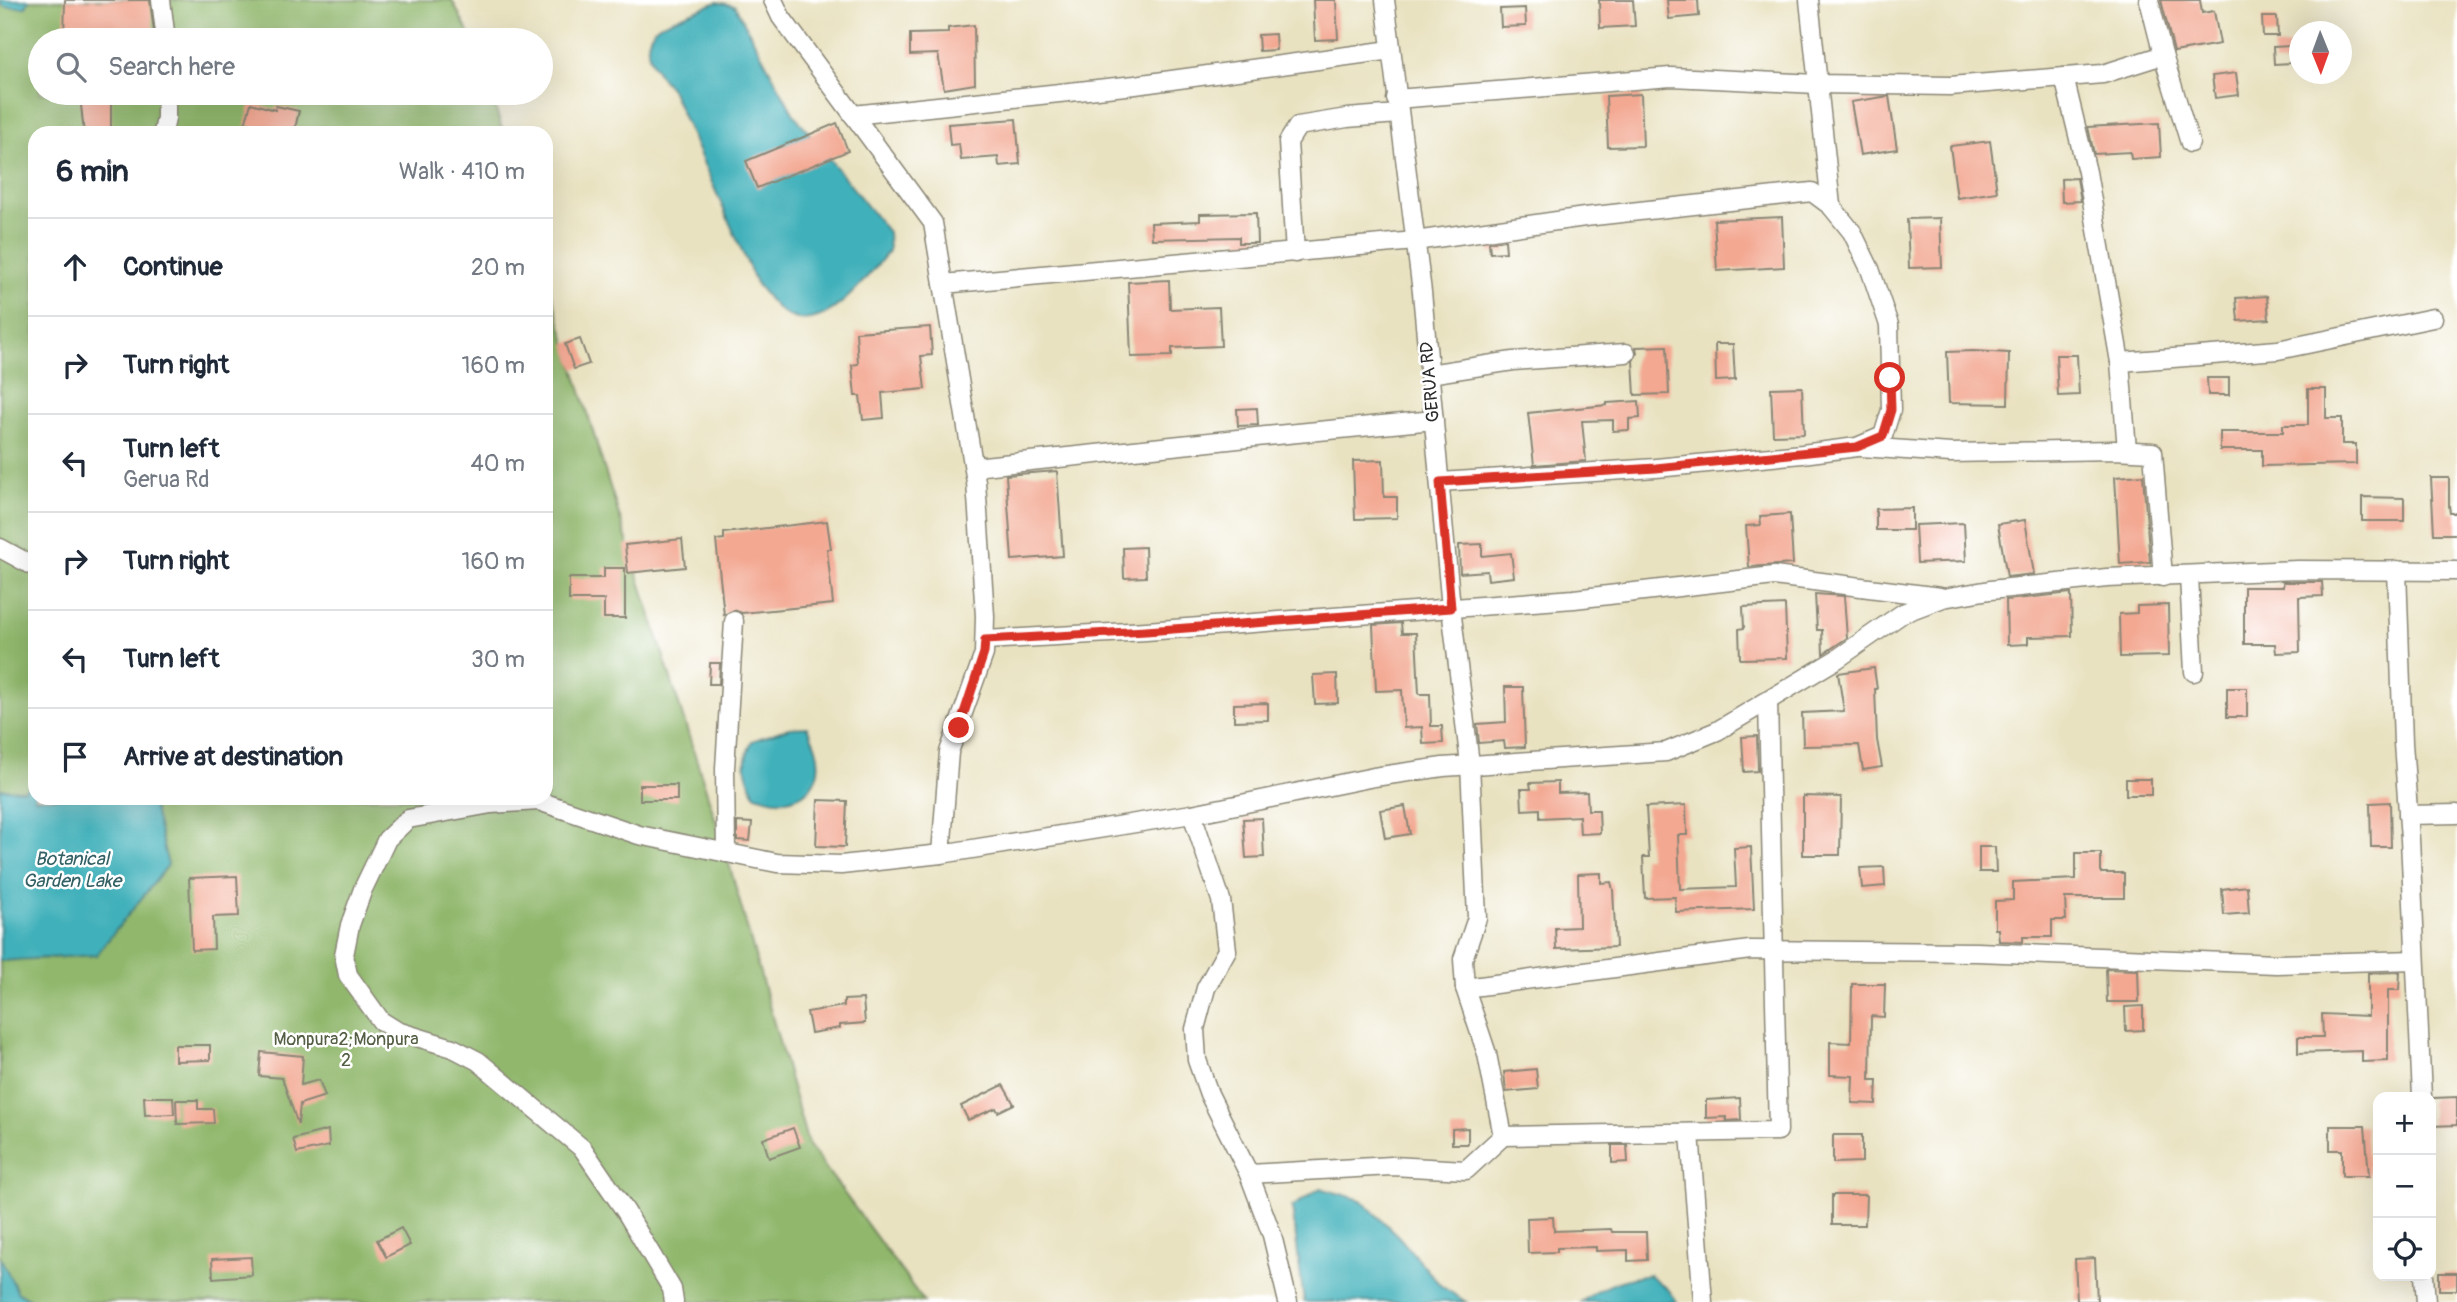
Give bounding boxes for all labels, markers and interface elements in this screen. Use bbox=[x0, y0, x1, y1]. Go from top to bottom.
north arrow bbox=[2289, 21, 2352, 84]
search box bbox=[28, 28, 553, 105]
icon: search bbox=[52, 48, 90, 86]
text: Search here bbox=[108, 51, 235, 83]
text: 6 min bbox=[56, 153, 129, 190]
text: Walk · 410 m bbox=[399, 157, 525, 186]
icon: ahead bbox=[56, 248, 94, 286]
text: Continue bbox=[123, 251, 223, 283]
text: 20 m bbox=[471, 253, 525, 282]
street label: GERUA RD bbox=[1415, 341, 1445, 423]
icon: right bbox=[56, 346, 94, 384]
text: Turn right bbox=[123, 349, 229, 381]
text: 160 m bbox=[461, 351, 525, 380]
route start bbox=[1874, 362, 1905, 393]
text: Turn left bbox=[123, 433, 219, 465]
icon: left bbox=[56, 444, 94, 482]
text: 40 m bbox=[471, 449, 525, 478]
text: Gerua Rd bbox=[123, 465, 210, 494]
icon: right bbox=[56, 542, 94, 580]
text: Turn right bbox=[123, 545, 229, 577]
text: 160 m bbox=[461, 547, 525, 576]
icon: left bbox=[56, 640, 94, 678]
text: Turn left bbox=[123, 643, 219, 675]
text: 30 m bbox=[471, 645, 525, 674]
route end bbox=[943, 712, 974, 743]
icon: arrive bbox=[56, 738, 94, 776]
text: Arrive at destination bbox=[123, 741, 343, 773]
water label: Botanical Garden Lake bbox=[23, 847, 123, 893]
park label: Monpura2;Monpura 2 bbox=[273, 1028, 419, 1072]
map controls bbox=[2373, 1092, 2436, 1281]
button: + bbox=[2373, 1092, 2436, 1155]
button: − bbox=[2373, 1155, 2436, 1218]
button: locate bbox=[2373, 1218, 2436, 1281]

